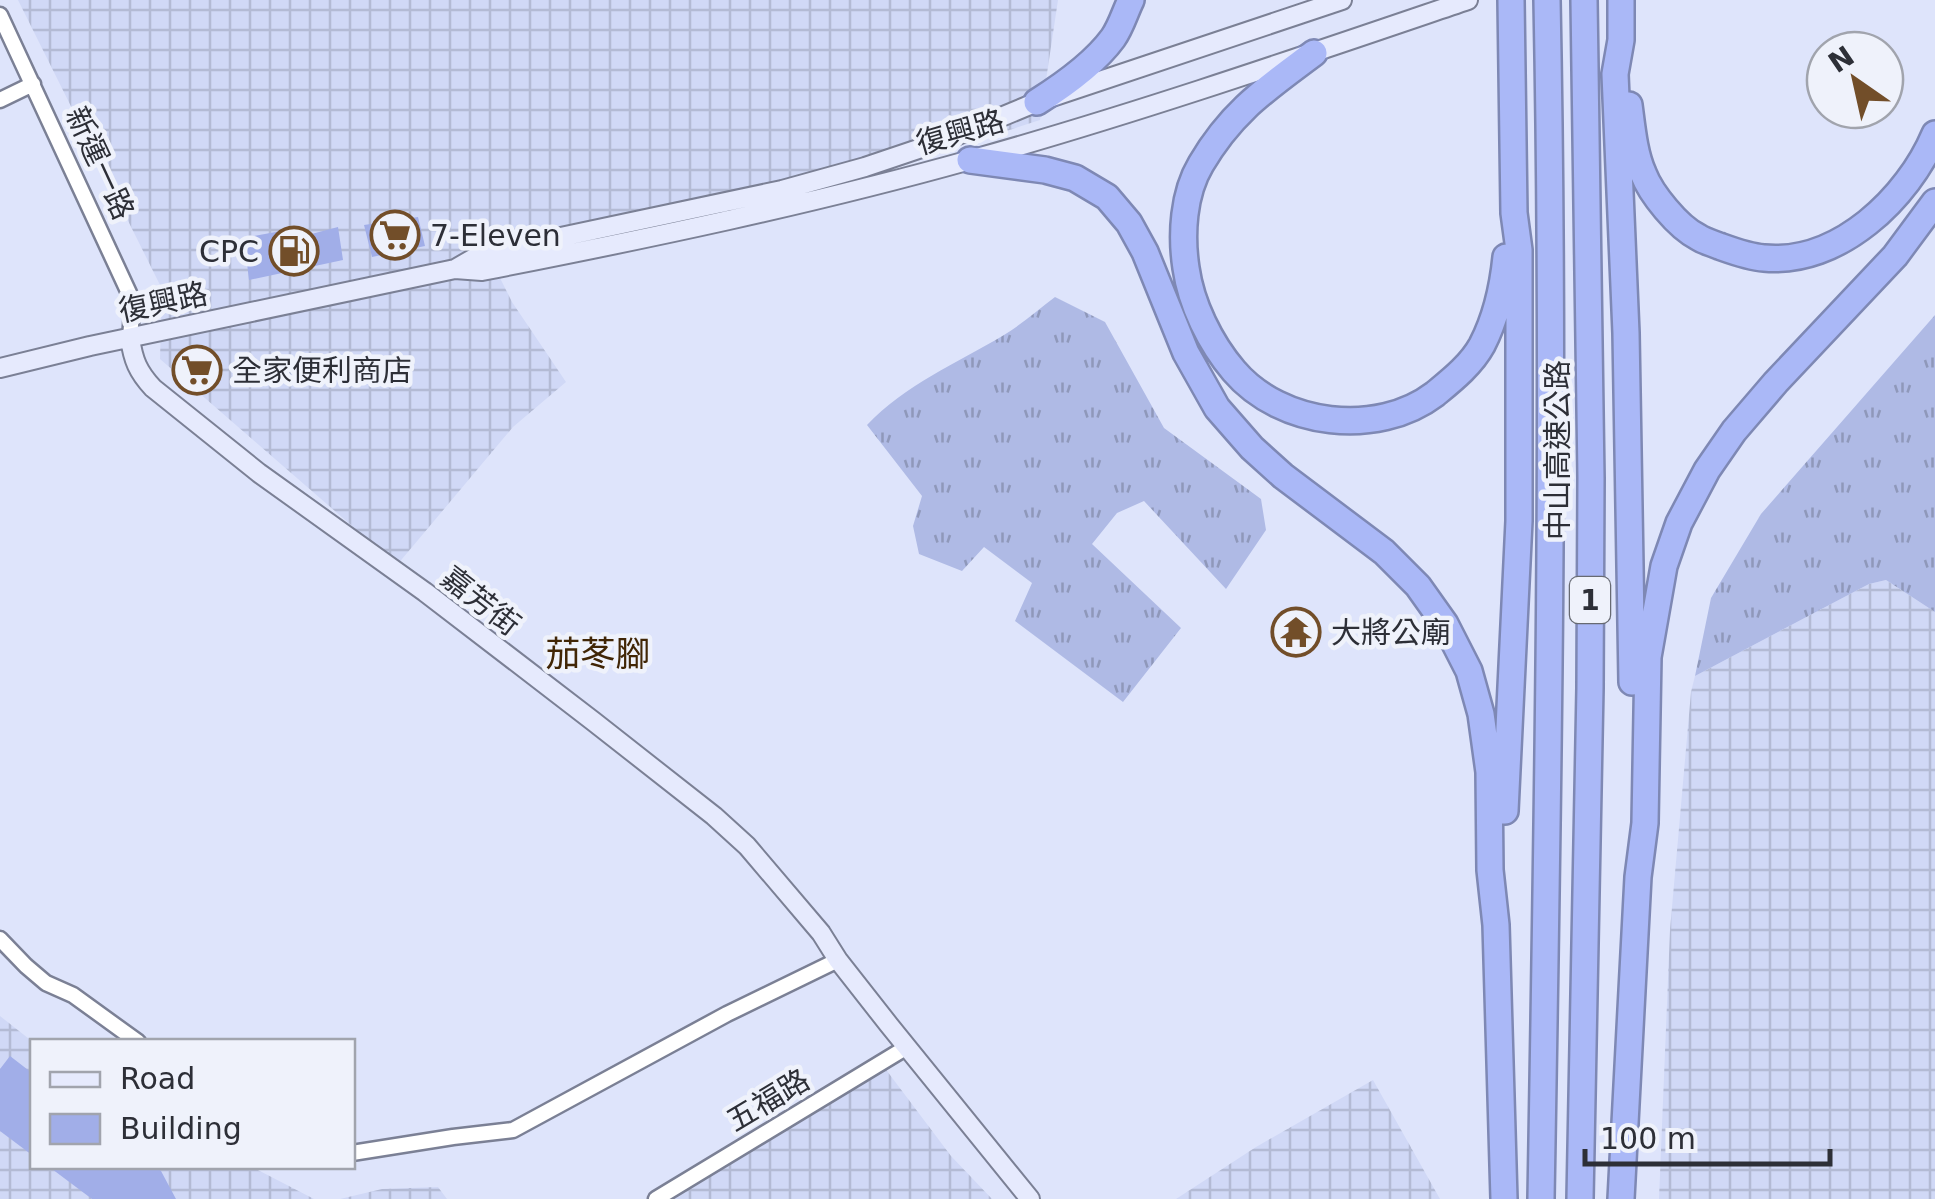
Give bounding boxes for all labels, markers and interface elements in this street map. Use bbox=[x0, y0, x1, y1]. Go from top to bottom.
north arrow bbox=[1805, 30, 1905, 130]
text: N bbox=[1822, 39, 1860, 80]
street label: 新運一路 bbox=[59, 101, 141, 225]
street label: 復興路 bbox=[912, 103, 1008, 161]
supermarket icon: 7-Eleven bbox=[369, 209, 421, 261]
place label: 7-Eleven bbox=[430, 218, 561, 253]
fuel station icon: CPC bbox=[268, 225, 320, 277]
place label: CPC bbox=[199, 234, 259, 269]
street label: 復興路 bbox=[115, 276, 211, 328]
supermarket icon: 全家便利商店 bbox=[171, 344, 223, 396]
place label: 全家便利商店 bbox=[232, 353, 412, 388]
street label: 中山高速公路 bbox=[1540, 360, 1575, 540]
street label: 嘉芳街 bbox=[435, 560, 527, 642]
road number: 1 bbox=[1570, 577, 1610, 623]
temple icon: 大將公廟 bbox=[1270, 606, 1322, 658]
place label: 大將公廟 bbox=[1331, 615, 1451, 650]
district label: 茄苳腳 bbox=[545, 634, 651, 674]
legend bbox=[30, 1039, 355, 1169]
text: Road bbox=[120, 1061, 195, 1096]
street label: 五福路 bbox=[720, 1062, 816, 1138]
scale bar bbox=[1585, 1104, 1830, 1166]
text: Building bbox=[120, 1111, 242, 1146]
text: 100 m bbox=[1600, 1121, 1696, 1156]

